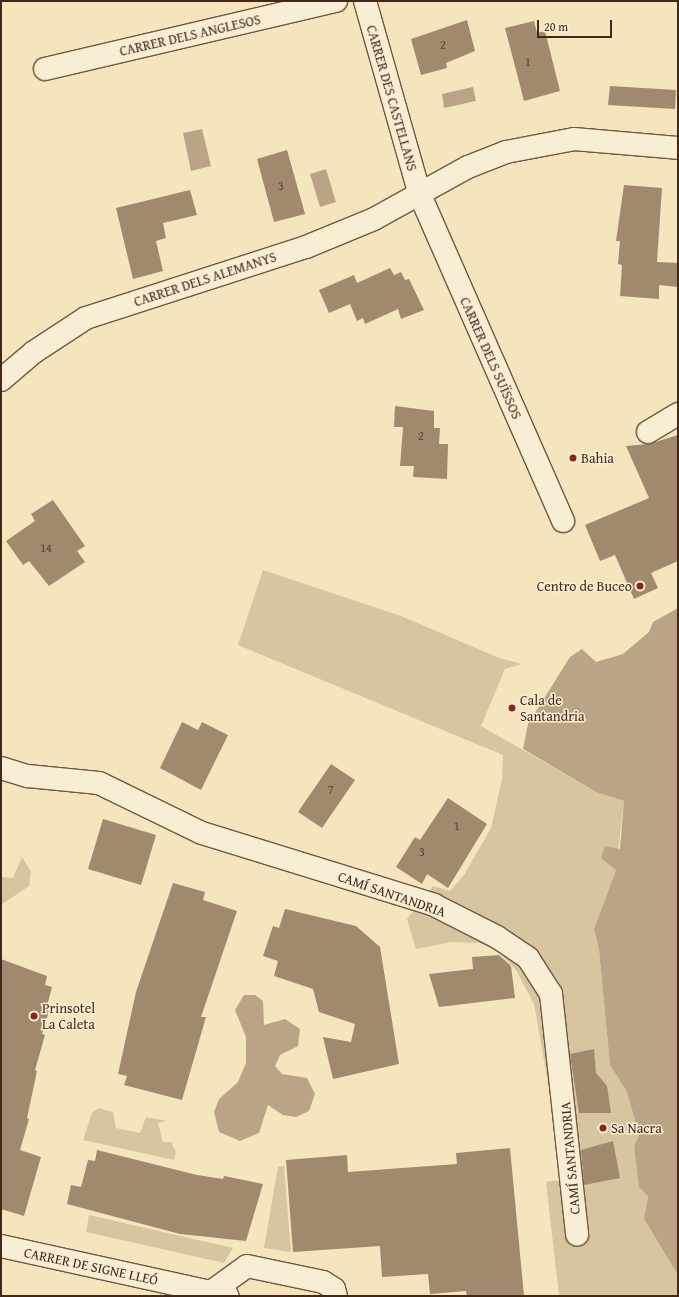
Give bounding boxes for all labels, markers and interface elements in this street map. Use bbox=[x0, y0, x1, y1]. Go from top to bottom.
street label: CARRER DELS ANGLESOS bbox=[118, 11, 262, 59]
scale bar bbox=[539, 12, 614, 38]
text: 20 m bbox=[544, 18, 568, 35]
street label: CARRER DES CASTELLANS bbox=[363, 23, 421, 173]
house number: 2 bbox=[440, 38, 446, 52]
house number: 1 bbox=[525, 55, 531, 69]
house number: 3 bbox=[278, 179, 284, 193]
street label: CARRER DELS ALEMANYS bbox=[132, 248, 278, 310]
street label: CARRER DELS SUÏSSOS bbox=[457, 294, 525, 422]
house number: 2 bbox=[418, 429, 424, 443]
place label: Bahia bbox=[581, 450, 614, 466]
marker: Bahia bbox=[568, 453, 578, 463]
house number: 14 bbox=[40, 541, 52, 555]
place label: Centro de Buceo bbox=[537, 578, 632, 594]
marker: Centro de Buceo bbox=[635, 581, 645, 591]
place label: Cala de Santandria bbox=[520, 692, 585, 724]
marker: Cala de Santandria bbox=[507, 703, 517, 713]
house number: 7 bbox=[328, 783, 334, 797]
house number: 1 bbox=[454, 819, 460, 833]
house number: 3 bbox=[419, 845, 425, 859]
street label: CAMÍ SANTANDRIA bbox=[336, 868, 448, 920]
place label: Prinsotel La Caleta bbox=[42, 1000, 95, 1032]
marker: Prinsotel La Caleta bbox=[29, 1011, 39, 1021]
street label: CAMÍ SANTANDRIA bbox=[557, 1101, 583, 1215]
place label: Sa Nacra bbox=[611, 1120, 662, 1136]
marker: Sa Nacra bbox=[598, 1123, 608, 1133]
street label: CARRER DE SIGNE LLEÓ bbox=[22, 1244, 160, 1288]

